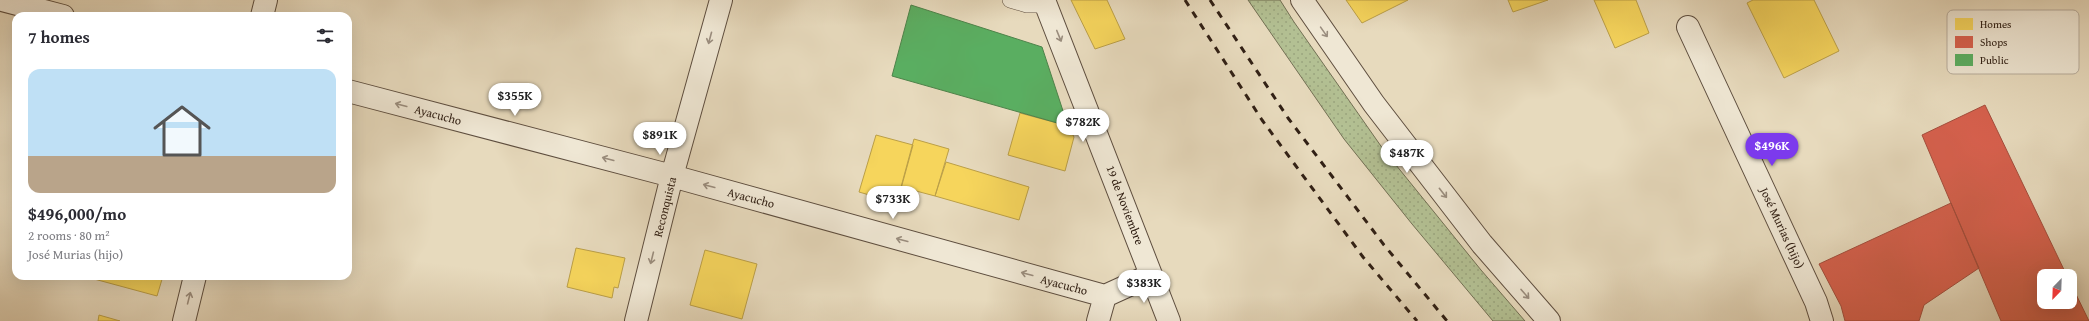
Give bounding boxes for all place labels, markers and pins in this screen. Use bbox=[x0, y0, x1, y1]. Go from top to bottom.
pin: $355K bbox=[487, 83, 543, 117]
pin: $782K bbox=[1055, 109, 1111, 143]
pin: $891K bbox=[632, 122, 688, 156]
pin: $496K bbox=[1744, 133, 1800, 167]
pin: $487K bbox=[1379, 140, 1435, 174]
pin: $733K bbox=[865, 186, 921, 220]
pin: $383K bbox=[1116, 270, 1172, 304]

